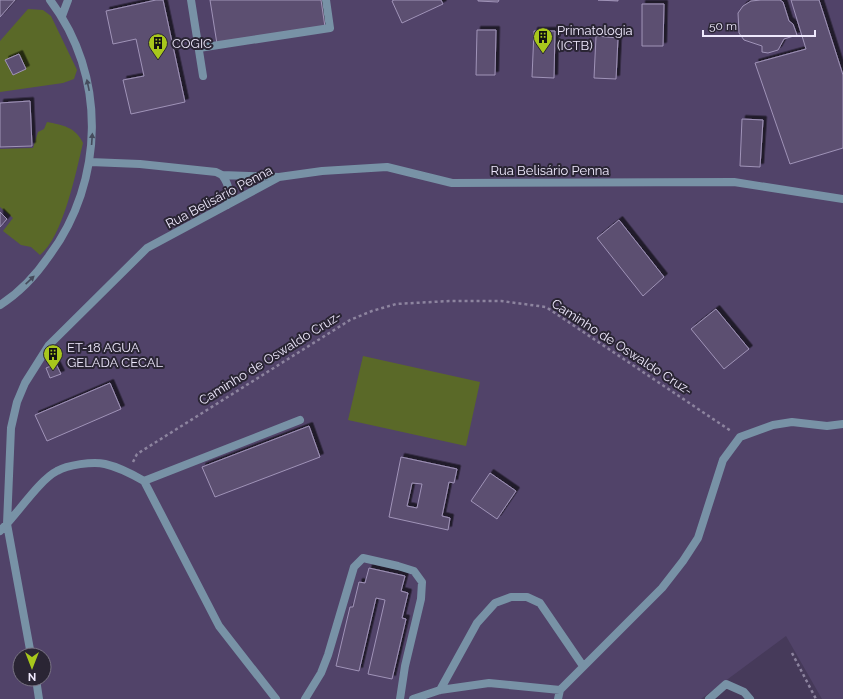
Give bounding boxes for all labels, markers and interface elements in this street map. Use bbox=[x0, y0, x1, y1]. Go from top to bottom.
scale bar bbox=[703, 12, 815, 38]
text: 50 m bbox=[709, 19, 737, 33]
place label: Primatologia (ICTB) bbox=[557, 23, 633, 53]
building icon: Primatologia (ICTB) bbox=[532, 26, 554, 54]
building icon: COGIC bbox=[147, 32, 169, 60]
place label: COGIC bbox=[172, 36, 212, 51]
one-way arrow bbox=[85, 79, 91, 91]
one-way arrow bbox=[89, 132, 95, 145]
street label: Rua Belisário Penna bbox=[163, 162, 275, 232]
street label: Rua Belisário Penna bbox=[491, 163, 609, 178]
one-way arrow bbox=[25, 275, 35, 284]
street label: Caminho de Oswaldo Cruz- bbox=[549, 296, 695, 398]
street label: Caminho de Oswaldo Cruz- bbox=[196, 308, 344, 408]
place label: ET-18 AGUA GELADA CECAL bbox=[67, 340, 163, 370]
building icon: ET-18 AGUA GELADA CECAL bbox=[42, 343, 64, 371]
north arrow bbox=[12, 647, 52, 687]
text: N bbox=[28, 670, 36, 683]

